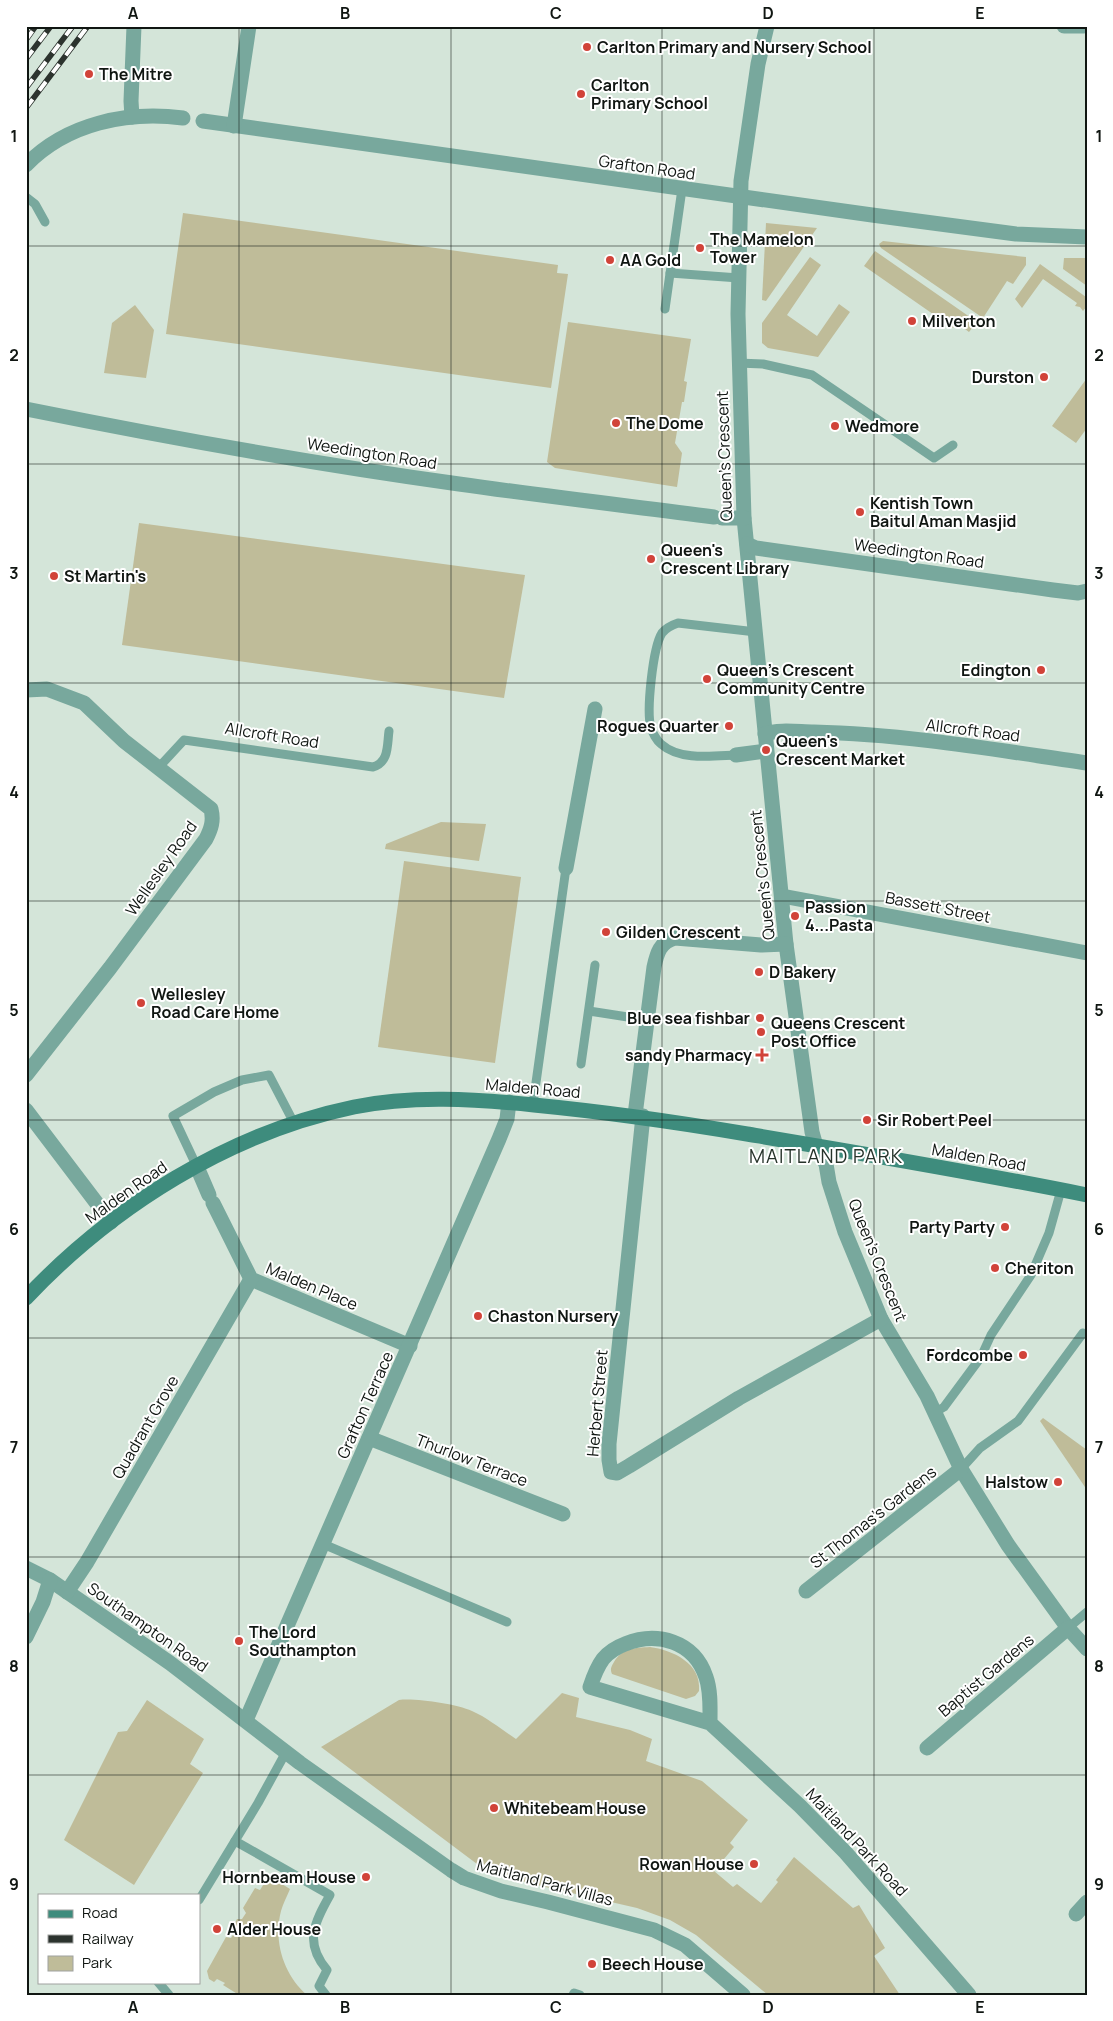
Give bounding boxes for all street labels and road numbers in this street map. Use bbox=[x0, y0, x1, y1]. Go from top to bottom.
street label: Grafton Road bbox=[597, 149, 697, 185]
street label: Queen's Crescent bbox=[711, 390, 737, 522]
street label: Weedington Road bbox=[306, 432, 438, 474]
street label: Weedington Road bbox=[853, 533, 985, 573]
street label: Allcroft Road bbox=[925, 713, 1021, 747]
street label: Allcroft Road bbox=[223, 717, 321, 753]
street label: Queen's Crescent bbox=[744, 809, 780, 941]
street label: Wellesley Road bbox=[120, 816, 202, 920]
street label: Bassett Street bbox=[883, 886, 993, 928]
street label: Malden Road bbox=[485, 1073, 581, 1103]
street label: Malden Road bbox=[930, 1138, 1028, 1176]
street label: Malden Road bbox=[81, 1156, 171, 1228]
street label: Queen's Crescent bbox=[843, 1195, 913, 1325]
street label: Malden Place bbox=[263, 1257, 361, 1315]
street label: Grafton Terrace bbox=[332, 1348, 398, 1462]
street label: Herbert Street bbox=[581, 1349, 613, 1457]
street label: Quadrant Grove bbox=[106, 1371, 184, 1483]
street label: Thurlow Terrace bbox=[413, 1429, 531, 1491]
street label: St Thomas's Gardens bbox=[805, 1461, 941, 1573]
street label: Southampton Road bbox=[83, 1577, 213, 1677]
street label: Baptist Gardens bbox=[934, 1628, 1038, 1722]
street label: Maitland Park Road bbox=[801, 1783, 913, 1901]
street label: Maitland Park Villas bbox=[474, 1853, 616, 1911]

